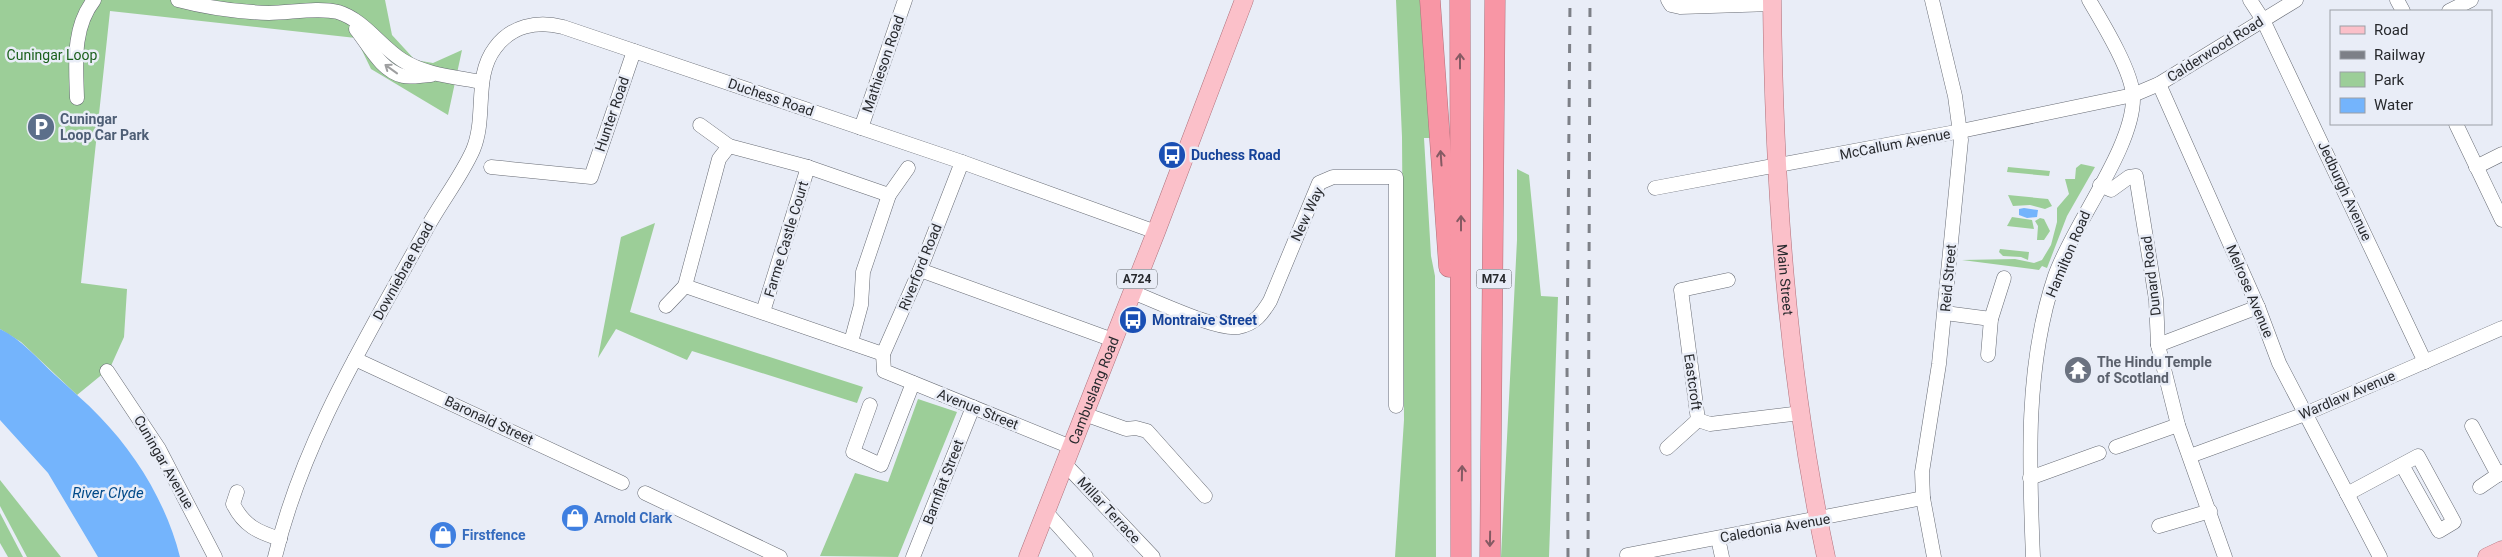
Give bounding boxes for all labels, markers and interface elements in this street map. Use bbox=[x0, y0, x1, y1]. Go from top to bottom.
legend bbox=[2330, 10, 2492, 125]
street label: Mathieson Road bbox=[859, 13, 907, 115]
street label: Calderwood Road bbox=[2164, 13, 2266, 85]
text: Road bbox=[2374, 21, 2408, 39]
text: Railway bbox=[2374, 46, 2425, 64]
park label: Cuningar Loop bbox=[7, 47, 98, 63]
one-way arrow bbox=[1455, 53, 1465, 70]
one-way arrow bbox=[384, 64, 398, 74]
text: Park bbox=[2374, 71, 2405, 89]
street label: Hunter Road bbox=[592, 75, 632, 153]
street label: Duchess Road bbox=[726, 75, 816, 119]
text: Water bbox=[2374, 96, 2413, 114]
place label: Cuningar Loop Car Park bbox=[60, 111, 150, 143]
parking icon: Cuningar Loop Car Park bbox=[26, 112, 56, 142]
street label: McCallum Avenue bbox=[1838, 125, 1952, 163]
street label: Jedburgh Avenue bbox=[2315, 139, 2375, 243]
bus stop icon: Duchess Road bbox=[1157, 140, 1187, 170]
place label: Duchess Road bbox=[1191, 147, 1281, 163]
one-way arrow bbox=[1436, 150, 1446, 166]
street label: Farme Castle Court bbox=[761, 179, 811, 299]
street label: New Way bbox=[1288, 184, 1327, 244]
street label: Hamilton Road bbox=[2043, 208, 2093, 300]
one-way arrow bbox=[1456, 216, 1466, 232]
street label: Downiebrae Road bbox=[370, 219, 436, 323]
street label: Riverford Road bbox=[895, 221, 945, 313]
street label: Dunard Road bbox=[2138, 235, 2164, 317]
street label: Melrose Avenue bbox=[2223, 242, 2277, 340]
street label: Main Street bbox=[1774, 243, 1797, 316]
street label: Reid Street bbox=[1937, 243, 1959, 312]
road number: A724 bbox=[1117, 270, 1157, 288]
road number: M74 bbox=[1476, 270, 1512, 288]
bus stop icon: Montraive Street bbox=[1118, 305, 1148, 335]
place label: Montraive Street bbox=[1152, 312, 1257, 328]
street label: Cambuslang Road bbox=[1065, 334, 1122, 446]
street label: Eastcroft bbox=[1681, 353, 1705, 412]
place label: The Hindu Temple of Scotland bbox=[2097, 354, 2212, 386]
temple icon: The Hindu Temple of Scotland bbox=[2063, 355, 2093, 385]
street label: Wardlaw Avenue bbox=[2296, 367, 2398, 423]
street label: Avenue Street bbox=[935, 385, 1021, 433]
street label: Baronald Street bbox=[442, 392, 536, 448]
street label: Cuningar Avenue bbox=[131, 412, 197, 512]
street label: Barnflat Street bbox=[920, 437, 967, 527]
one-way arrow bbox=[1457, 466, 1467, 482]
street label: Millar Terrace bbox=[1074, 474, 1144, 546]
water label: River Clyde bbox=[72, 484, 144, 502]
shop icon: Arnold Clark bbox=[560, 503, 590, 533]
place label: Arnold Clark bbox=[594, 510, 673, 526]
street label: Caledonia Avenue bbox=[1719, 510, 1831, 546]
shop icon: Firstfence bbox=[428, 520, 458, 550]
place label: Firstfence bbox=[462, 527, 526, 543]
one-way arrow bbox=[1485, 530, 1495, 546]

